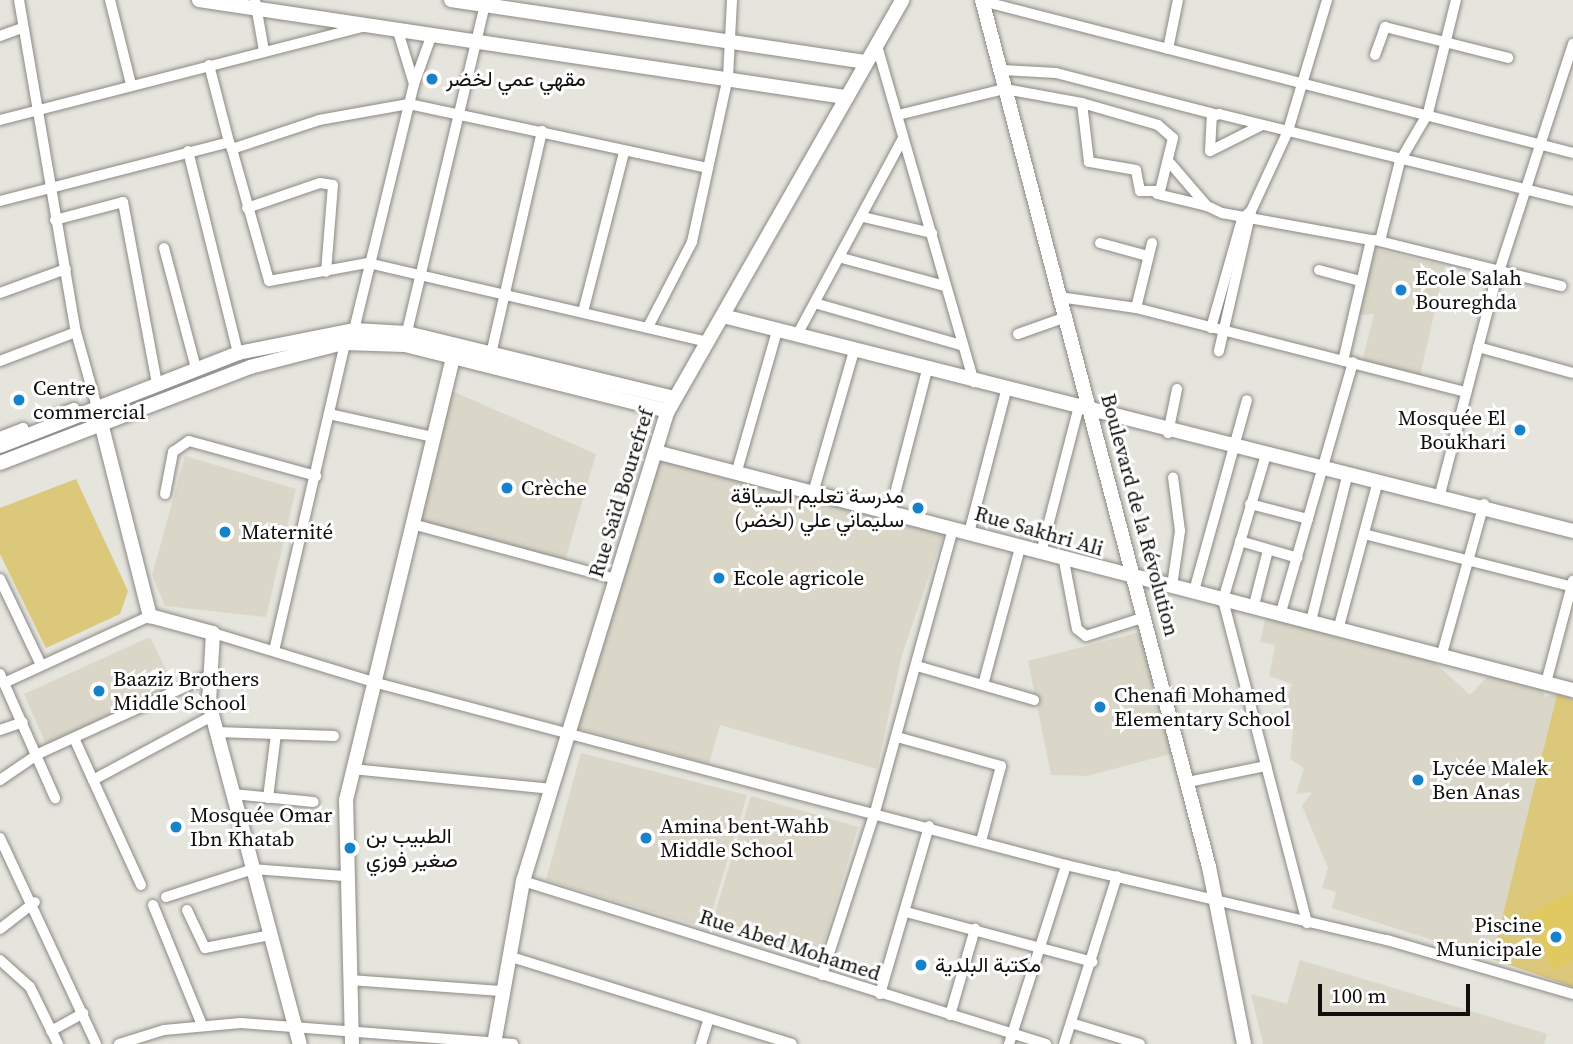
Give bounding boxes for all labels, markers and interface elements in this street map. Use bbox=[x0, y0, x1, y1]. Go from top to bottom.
place label: مقهي عمي لخضر bbox=[446, 66, 586, 92]
marker: مقهي عمي لخضر bbox=[424, 71, 440, 87]
place label: Ecole Salah Boureghda bbox=[1415, 265, 1522, 315]
marker: Ecole Salah Boureghda bbox=[1393, 282, 1409, 298]
place label: Centre commercial bbox=[33, 375, 145, 425]
street label: Boulevard de la Révolution bbox=[1095, 391, 1185, 639]
marker: Centre commercial bbox=[11, 392, 27, 408]
street label: Rue Saïd Bourefref bbox=[583, 405, 659, 581]
place label: Mosquée El Boukhari bbox=[1398, 405, 1506, 455]
marker: Mosquée El Boukhari bbox=[1512, 422, 1528, 438]
place label: Crèche bbox=[521, 475, 587, 501]
marker: Crèche bbox=[499, 480, 515, 496]
place label: مدرسة تعليم السياقة سليماني علي (لخضر) bbox=[731, 483, 904, 533]
marker: مدرسة تعليم السياقة سليماني علي (لخضر) bbox=[910, 500, 926, 516]
street label: Rue Sakhri Ali bbox=[972, 501, 1106, 561]
place label: Maternité bbox=[241, 519, 333, 545]
marker: Maternité bbox=[215, 522, 235, 542]
place label: Ecole agricole bbox=[733, 565, 864, 591]
marker: Ecole agricole bbox=[711, 570, 727, 586]
place label: Baaziz Brothers Middle School bbox=[113, 666, 259, 716]
place label: Chenafi Mohamed Elementary School bbox=[1114, 682, 1291, 732]
marker: Baaziz Brothers Middle School bbox=[91, 683, 107, 699]
marker: Chenafi Mohamed Elementary School bbox=[1092, 699, 1108, 715]
place label: Lycée Malek Ben Anas bbox=[1432, 755, 1548, 805]
marker: Lycée Malek Ben Anas bbox=[1410, 772, 1426, 788]
place label: Mosquée Omar Ibn Khatab bbox=[190, 802, 332, 852]
place label: Amina bent-Wahb Middle School bbox=[660, 813, 829, 863]
marker: Mosquée Omar Ibn Khatab bbox=[168, 819, 184, 835]
place label: الطبيب بن صغير فوزي bbox=[366, 823, 458, 873]
marker: Amina bent-Wahb Middle School bbox=[638, 830, 654, 846]
marker: الطبيب بن صغير فوزي bbox=[340, 838, 360, 858]
street label: Rue Abed Mohamed bbox=[696, 904, 884, 986]
place label: Piscine Municipale bbox=[1436, 912, 1542, 962]
marker: Piscine Municipale bbox=[1548, 929, 1564, 945]
place label: مكتبة البلدية bbox=[935, 952, 1041, 978]
marker: مكتبة البلدية bbox=[913, 957, 929, 973]
scale bar bbox=[1321, 970, 1473, 1014]
text: 100 m bbox=[1331, 981, 1386, 1010]

